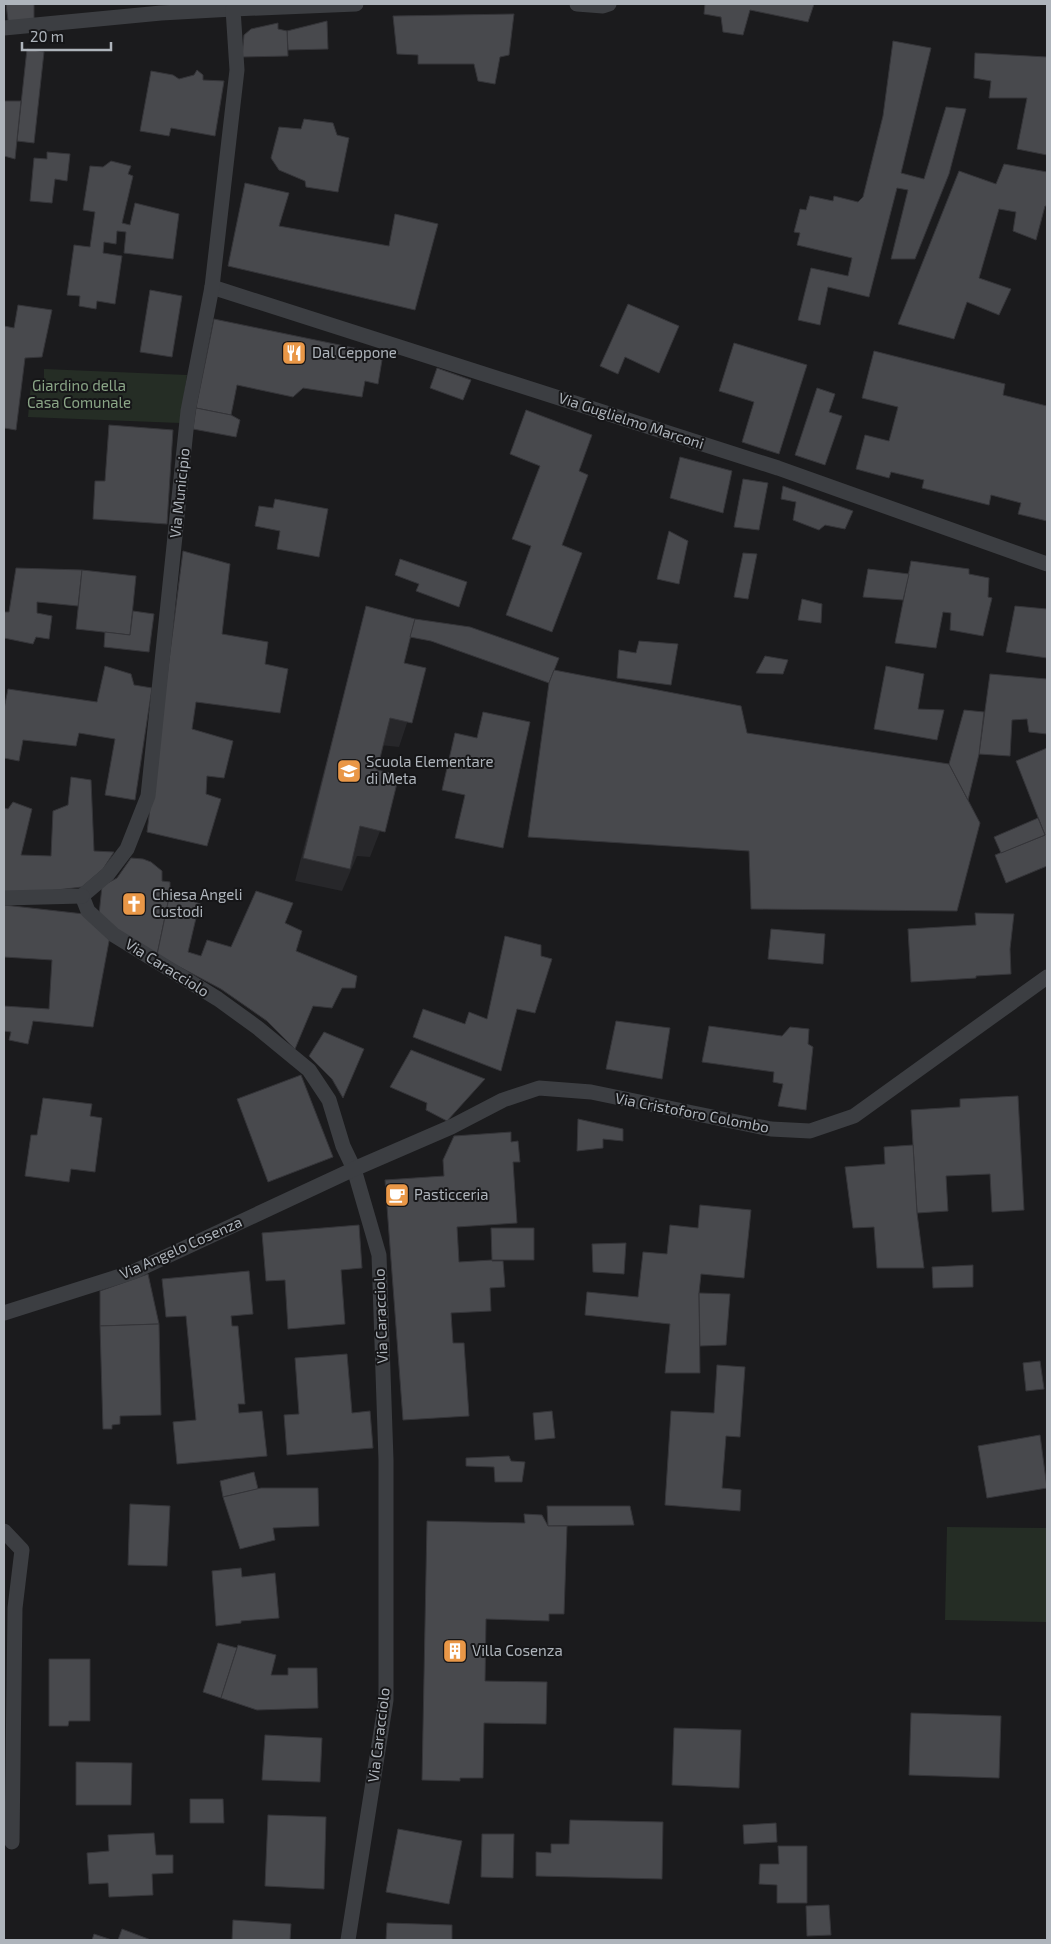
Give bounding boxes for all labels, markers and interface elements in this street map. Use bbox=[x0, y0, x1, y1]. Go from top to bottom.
scale bar bbox=[22, 20, 111, 52]
text: 20 m bbox=[30, 27, 64, 45]
restaurant icon: Dal Ceppone bbox=[281, 340, 307, 366]
place label: Dal Ceppone bbox=[312, 343, 397, 361]
park label: Giardino della Casa Comunale bbox=[27, 376, 131, 411]
street label: Via Guglielmo Marconi bbox=[556, 388, 706, 452]
street label: Via Municipio bbox=[165, 447, 193, 539]
place label: Scuola Elementare di Meta bbox=[366, 752, 494, 787]
school or university icon: Scuola Elementare di Meta bbox=[336, 758, 362, 784]
place label: Chiesa Angeli Custodi bbox=[152, 885, 242, 920]
church icon: Chiesa Angeli Custodi bbox=[121, 891, 147, 917]
street label: Via Caracciolo bbox=[122, 934, 213, 1000]
street label: Via Cristoforo Colombo bbox=[614, 1088, 771, 1136]
cafe icon: Pasticceria bbox=[384, 1182, 410, 1208]
place label: Pasticceria bbox=[414, 1185, 489, 1203]
street label: Via Angelo Cosenza bbox=[117, 1212, 245, 1282]
street label: Via Caracciolo bbox=[369, 1268, 391, 1364]
building icon: Villa Cosenza bbox=[442, 1638, 468, 1664]
place label: Villa Cosenza bbox=[472, 1641, 563, 1659]
street label: Via Caracciolo bbox=[363, 1687, 393, 1783]

